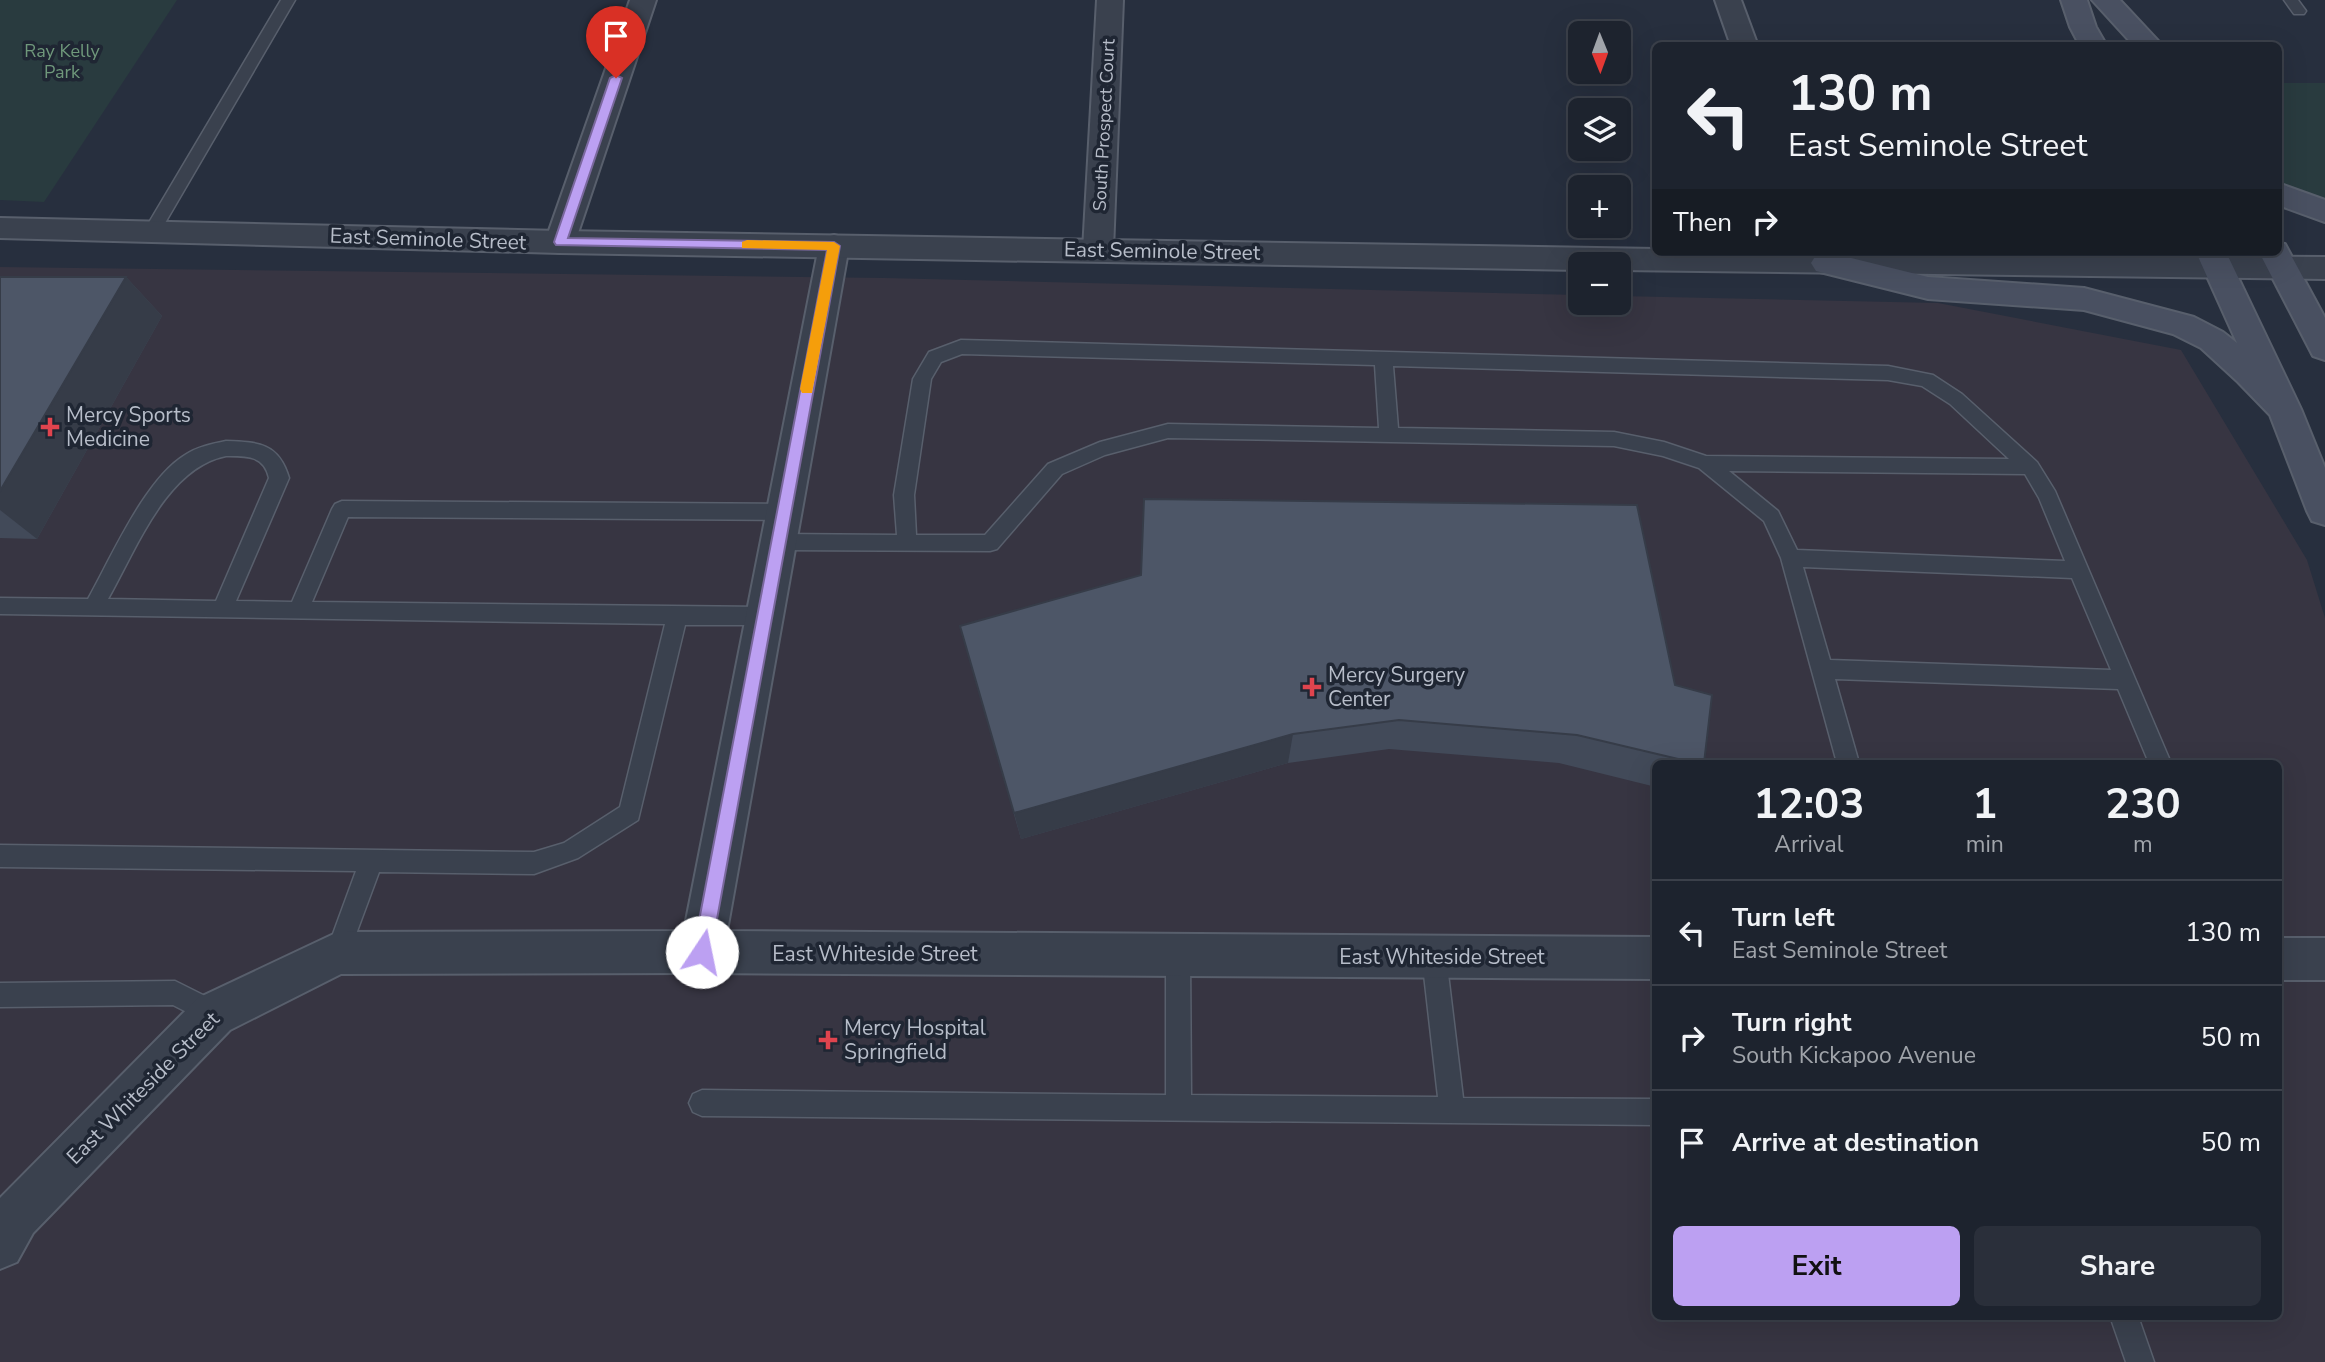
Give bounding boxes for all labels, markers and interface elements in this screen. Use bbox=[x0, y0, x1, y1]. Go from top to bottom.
pin bbox=[586, 6, 646, 78]
icon: arrive bbox=[597, 17, 635, 55]
north arrow bbox=[1568, 21, 1631, 84]
map controls bbox=[1568, 21, 1631, 315]
street label: South Prospect Court bbox=[1087, 37, 1121, 212]
park label: Ray Kelly Park bbox=[24, 39, 101, 84]
text: 130 m bbox=[1788, 60, 1932, 127]
icon: left bbox=[1673, 70, 1764, 161]
button: layers bbox=[1568, 98, 1631, 161]
text: East Seminole Street bbox=[1788, 124, 2087, 167]
button: + bbox=[1568, 175, 1631, 238]
icon: right bbox=[1746, 203, 1784, 241]
text: Then bbox=[1673, 205, 1732, 240]
street label: East Seminole Street bbox=[329, 222, 527, 256]
street label: East Seminole Street bbox=[1064, 235, 1261, 267]
button: − bbox=[1568, 252, 1631, 315]
place label: Mercy Sports Medicine bbox=[66, 401, 191, 453]
marker: Mercy Sports Medicine bbox=[40, 417, 60, 437]
place label: Mercy Surgery Center bbox=[1328, 661, 1465, 713]
marker: Mercy Surgery Center bbox=[1302, 677, 1322, 697]
text: 12:03 bbox=[1753, 776, 1864, 833]
text: 1 bbox=[1972, 776, 1997, 833]
text: 230 bbox=[2105, 776, 2181, 833]
text: Arrival bbox=[1774, 829, 1843, 860]
text: min bbox=[1966, 829, 2004, 860]
text: m bbox=[2133, 829, 2153, 860]
text: Turn left bbox=[1732, 900, 1835, 935]
icon: left bbox=[1673, 914, 1711, 952]
position arrow bbox=[665, 915, 739, 989]
text: 130 m bbox=[2185, 915, 2261, 950]
text: East Seminole Street bbox=[1732, 935, 1947, 966]
street label: East Whiteside Street bbox=[772, 940, 978, 968]
street label: East Whiteside Street bbox=[1339, 943, 1545, 971]
street label: East Whiteside Street bbox=[60, 1005, 226, 1171]
text: Turn right bbox=[1732, 1005, 1851, 1040]
place label: Mercy Hospital Springfield bbox=[844, 1014, 987, 1066]
icon: right bbox=[1673, 1019, 1711, 1057]
text: 50 m bbox=[2201, 1020, 2261, 1055]
marker: Mercy Hospital Springfield bbox=[818, 1030, 838, 1050]
text: South Kickapoo Avenue bbox=[1732, 1040, 1976, 1071]
icon: arrive bbox=[1673, 1124, 1711, 1162]
text: Arrive at destination bbox=[1732, 1125, 1979, 1160]
text: 50 m bbox=[2201, 1125, 2261, 1160]
button: Exit bbox=[1673, 1226, 1960, 1306]
button: Share bbox=[1974, 1226, 2261, 1306]

